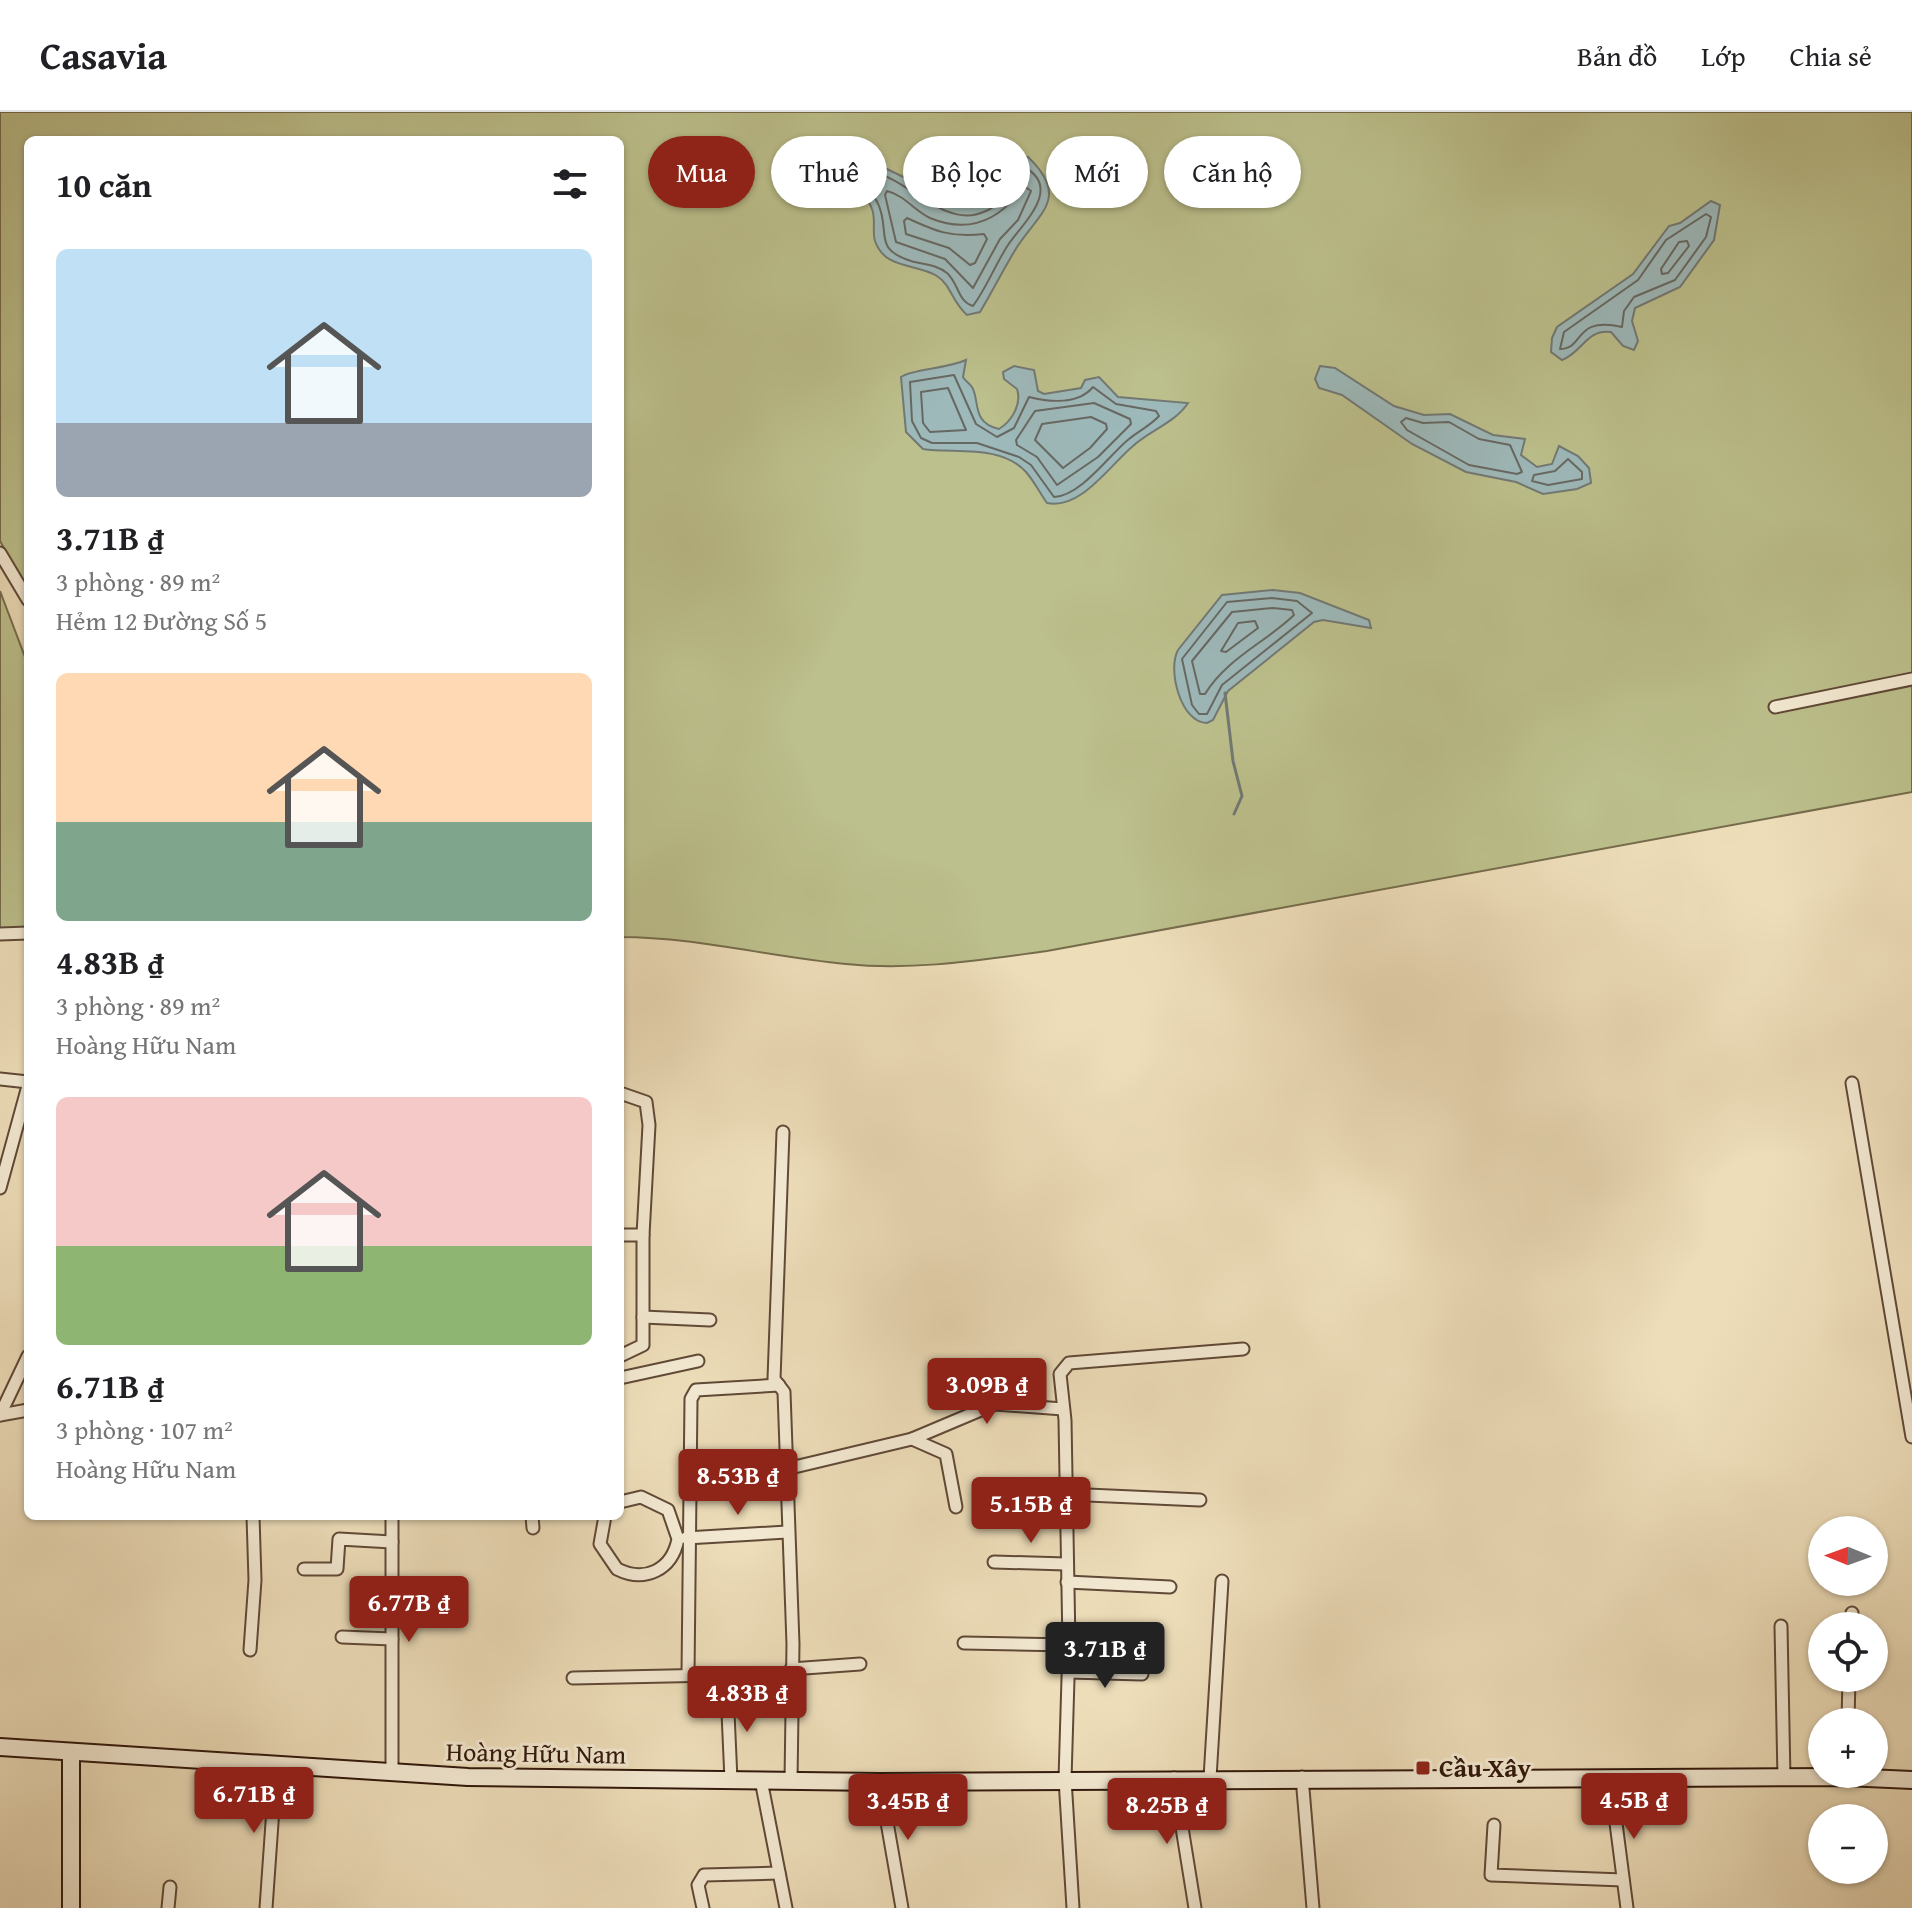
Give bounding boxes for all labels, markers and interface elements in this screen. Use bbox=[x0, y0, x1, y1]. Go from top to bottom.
text: Casavia bbox=[40, 27, 167, 83]
text: Bản đồ bbox=[1577, 35, 1657, 76]
text: Lớp bbox=[1701, 35, 1746, 76]
text: Chia sẻ bbox=[1790, 35, 1872, 76]
chip: Mua bbox=[648, 136, 755, 208]
chip: Thuê bbox=[771, 136, 887, 208]
chip: Bộ lọc bbox=[903, 136, 1030, 208]
chip: Mới bbox=[1046, 136, 1148, 208]
chip: Căn hộ bbox=[1164, 136, 1301, 208]
text: 10 căn bbox=[56, 160, 152, 209]
icon: filters bbox=[548, 162, 592, 206]
icon: home bbox=[252, 301, 396, 445]
text: 3.71B ₫ bbox=[56, 513, 165, 562]
text: 3 phòng · 89 m² bbox=[56, 562, 220, 601]
text: Hẻm 12 Đường Số 5 bbox=[56, 601, 267, 640]
icon: home bbox=[252, 725, 396, 869]
text: 4.83B ₫ bbox=[56, 937, 165, 986]
text: 3 phòng · 89 m² bbox=[56, 986, 220, 1025]
text: Hoàng Hữu Nam bbox=[56, 1025, 236, 1064]
icon: home bbox=[252, 1149, 396, 1293]
pin: 3.09B ₫ bbox=[913, 1358, 1061, 1426]
text: 6.71B ₫ bbox=[56, 1361, 165, 1410]
text: 3.09B ₫ bbox=[945, 1364, 1029, 1403]
text: 3 phòng · 107 m² bbox=[56, 1410, 233, 1449]
text: Hoàng Hữu Nam bbox=[56, 1449, 236, 1488]
pin: 8.53B ₫ bbox=[664, 1449, 812, 1517]
text: 8.53B ₫ bbox=[696, 1455, 780, 1494]
pin: 5.15B ₫ bbox=[957, 1477, 1105, 1545]
text: 5.15B ₫ bbox=[989, 1483, 1073, 1522]
north arrow bbox=[1808, 1516, 1888, 1596]
map controls bbox=[1808, 1516, 1888, 1884]
pin: 6.77B ₫ bbox=[335, 1576, 483, 1644]
text: 6.77B ₫ bbox=[367, 1582, 451, 1621]
button: locate bbox=[1808, 1612, 1888, 1692]
pin: 3.71B ₫ bbox=[1031, 1622, 1179, 1690]
text: 3.71B ₫ bbox=[1063, 1628, 1147, 1667]
pin: 4.83B ₫ bbox=[673, 1666, 821, 1734]
text: 4.83B ₫ bbox=[705, 1672, 789, 1711]
button: + bbox=[1808, 1708, 1888, 1788]
street label: Hoàng Hữu Nam bbox=[446, 1731, 626, 1774]
place label: Cầu Xây bbox=[1439, 1748, 1532, 1787]
marker: Cầu Xây bbox=[1414, 1759, 1432, 1777]
pin: 6.71B ₫ bbox=[180, 1767, 328, 1835]
text: 6.71B ₫ bbox=[212, 1773, 296, 1812]
pin: 4.5B ₫ bbox=[1569, 1773, 1699, 1841]
pin: 3.45B ₫ bbox=[834, 1774, 982, 1842]
pin: 8.25B ₫ bbox=[1093, 1778, 1241, 1846]
text: 4.5B ₫ bbox=[1599, 1779, 1669, 1818]
text: 3.45B ₫ bbox=[866, 1780, 950, 1819]
text: 8.25B ₫ bbox=[1125, 1784, 1209, 1823]
button: − bbox=[1808, 1804, 1888, 1884]

